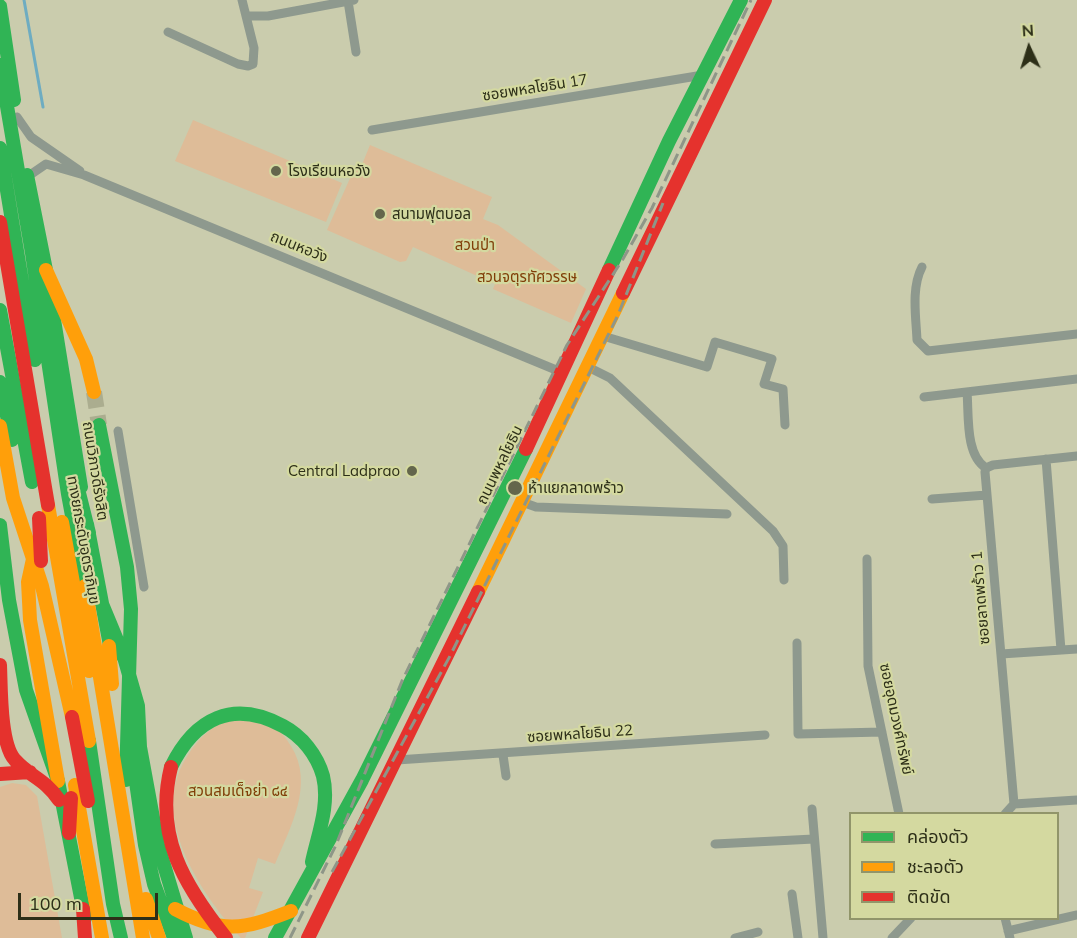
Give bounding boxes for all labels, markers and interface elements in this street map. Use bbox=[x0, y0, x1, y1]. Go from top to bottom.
north arrow bbox=[999, 18, 1059, 78]
text: N bbox=[1021, 20, 1034, 40]
street label: ซอยพหลโยธิน 17 bbox=[481, 71, 589, 105]
place label: โรงเรียนหอวัง bbox=[288, 162, 370, 180]
marker: โรงเรียนหอวัง bbox=[269, 164, 283, 178]
place label: สนามฟุตบอล bbox=[392, 205, 471, 223]
marker: สนามฟุตบอล bbox=[373, 207, 387, 221]
street label: ถนนหอวัง bbox=[268, 227, 330, 267]
park label: สวนป่า bbox=[455, 236, 495, 254]
park label: สวนจตุรทัศวรรษ bbox=[477, 268, 577, 286]
street label: ถนนวิภาวดีรังสิต bbox=[78, 420, 112, 522]
street label: ถนนพหลโยธิน bbox=[473, 423, 527, 507]
place label: Central Ladprao bbox=[288, 462, 400, 480]
marker: Central Ladprao bbox=[405, 464, 419, 478]
street label: ทางยกระดับอุตราภิมุข bbox=[63, 474, 103, 606]
marker: ห้าแยกลาดพร้าว bbox=[506, 479, 524, 497]
place label: ห้าแยกลาดพร้าว bbox=[528, 479, 624, 497]
street label: ซอยลาดพร้าว 1 bbox=[968, 550, 994, 646]
street label: ซอยอุดมวงศ์ทรัพย์ bbox=[875, 662, 917, 776]
street label: ซอยพหลโยธิน 22 bbox=[526, 721, 634, 747]
park label: สวนสมเด็จย่า ๘๔ bbox=[188, 782, 288, 800]
legend bbox=[849, 812, 1059, 920]
text: คล่องตัว bbox=[907, 825, 969, 848]
text: ชะลอตัว bbox=[907, 855, 964, 878]
scale bar bbox=[21, 881, 160, 919]
text: ติดขัด bbox=[907, 885, 950, 908]
text: 100 m bbox=[29, 892, 82, 915]

